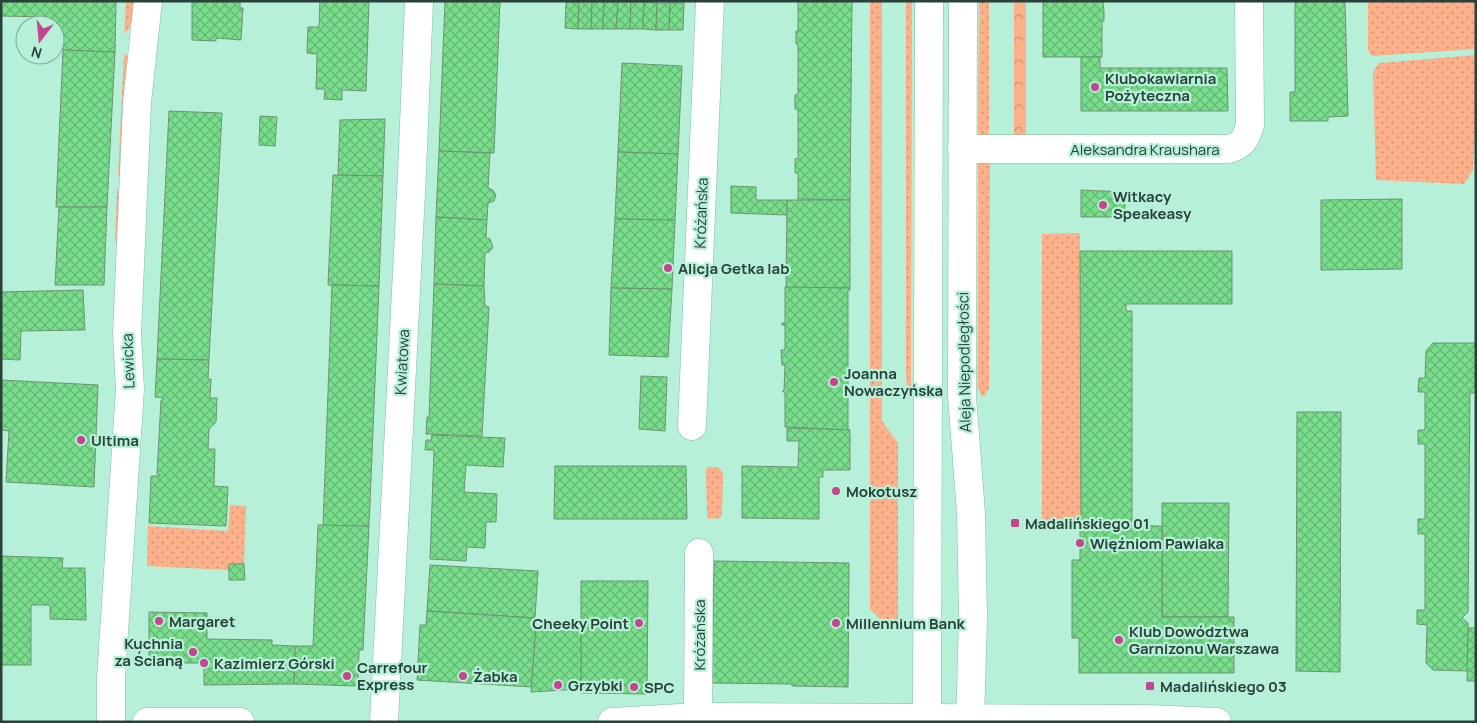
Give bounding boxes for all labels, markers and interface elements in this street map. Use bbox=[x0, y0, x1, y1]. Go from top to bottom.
north arrow bbox=[15, 15, 65, 65]
text: N bbox=[29, 42, 44, 63]
place label: Klubokawiarnia Pożyteczna bbox=[1105, 68, 1216, 106]
marker: Klubokawiarnia Pożyteczna bbox=[1089, 81, 1101, 93]
street label: Aleksandra Kraushara bbox=[1070, 139, 1220, 160]
street label: Króżańska bbox=[689, 177, 713, 249]
place label: Witkacy Speakeasy bbox=[1113, 186, 1192, 224]
marker: Witkacy Speakeasy bbox=[1097, 199, 1109, 211]
place label: Alicja Getka lab bbox=[678, 258, 789, 279]
marker: Alicja Getka lab bbox=[662, 262, 674, 274]
street label: Aleja Niepodległości bbox=[952, 292, 976, 432]
street label: Kwiatowa bbox=[390, 329, 414, 395]
street label: Lewicka bbox=[117, 333, 139, 389]
place label: Joanna Nowaczyńska bbox=[844, 363, 943, 401]
marker: Joanna Nowaczyńska bbox=[828, 376, 840, 388]
place label: Ultima bbox=[91, 430, 139, 451]
marker: Ultima bbox=[75, 434, 87, 446]
place label: Mokotusz bbox=[846, 481, 917, 502]
marker: Mokotusz bbox=[830, 485, 842, 497]
place label: Madalińskiego 01 bbox=[1025, 513, 1150, 534]
marker: Madalińskiego 01 bbox=[1009, 517, 1021, 529]
place label: Więźniom Pawiaka bbox=[1090, 533, 1224, 554]
marker: Więźniom Pawiaka bbox=[1074, 537, 1086, 549]
street label: Króżańska bbox=[689, 599, 710, 671]
place label: Margaret bbox=[169, 611, 235, 632]
place label: Cheeky Point bbox=[532, 613, 629, 634]
place label: Millennium Bank bbox=[846, 613, 966, 634]
marker: Margaret bbox=[153, 615, 165, 627]
marker: Cheeky Point bbox=[633, 617, 645, 629]
marker: Millennium Bank bbox=[830, 617, 842, 629]
place label: Klub Dowództwa Garnizonu Warszawa bbox=[1129, 621, 1279, 659]
place label: Kuchnia za Ścianą bbox=[115, 633, 183, 671]
marker: Klub Dowództwa Garnizonu Warszawa bbox=[1113, 634, 1125, 646]
marker: Kuchnia za Ścianą bbox=[187, 646, 199, 658]
place label: Kazimierz Górski bbox=[214, 653, 335, 674]
marker: Kazimierz Górski bbox=[198, 657, 210, 669]
place label: Carrefour Express bbox=[357, 657, 428, 695]
place label: Żabka bbox=[473, 666, 518, 687]
marker: Carrefour Express bbox=[341, 670, 353, 682]
marker: Żabka bbox=[457, 670, 469, 682]
place label: Grzybki bbox=[568, 675, 623, 696]
place label: Madalińskiego 03 bbox=[1160, 676, 1287, 697]
place label: SPC bbox=[644, 677, 675, 698]
marker: Grzybki bbox=[552, 679, 564, 691]
marker: Madalińskiego 03 bbox=[1144, 680, 1156, 692]
marker: SPC bbox=[628, 681, 640, 693]

